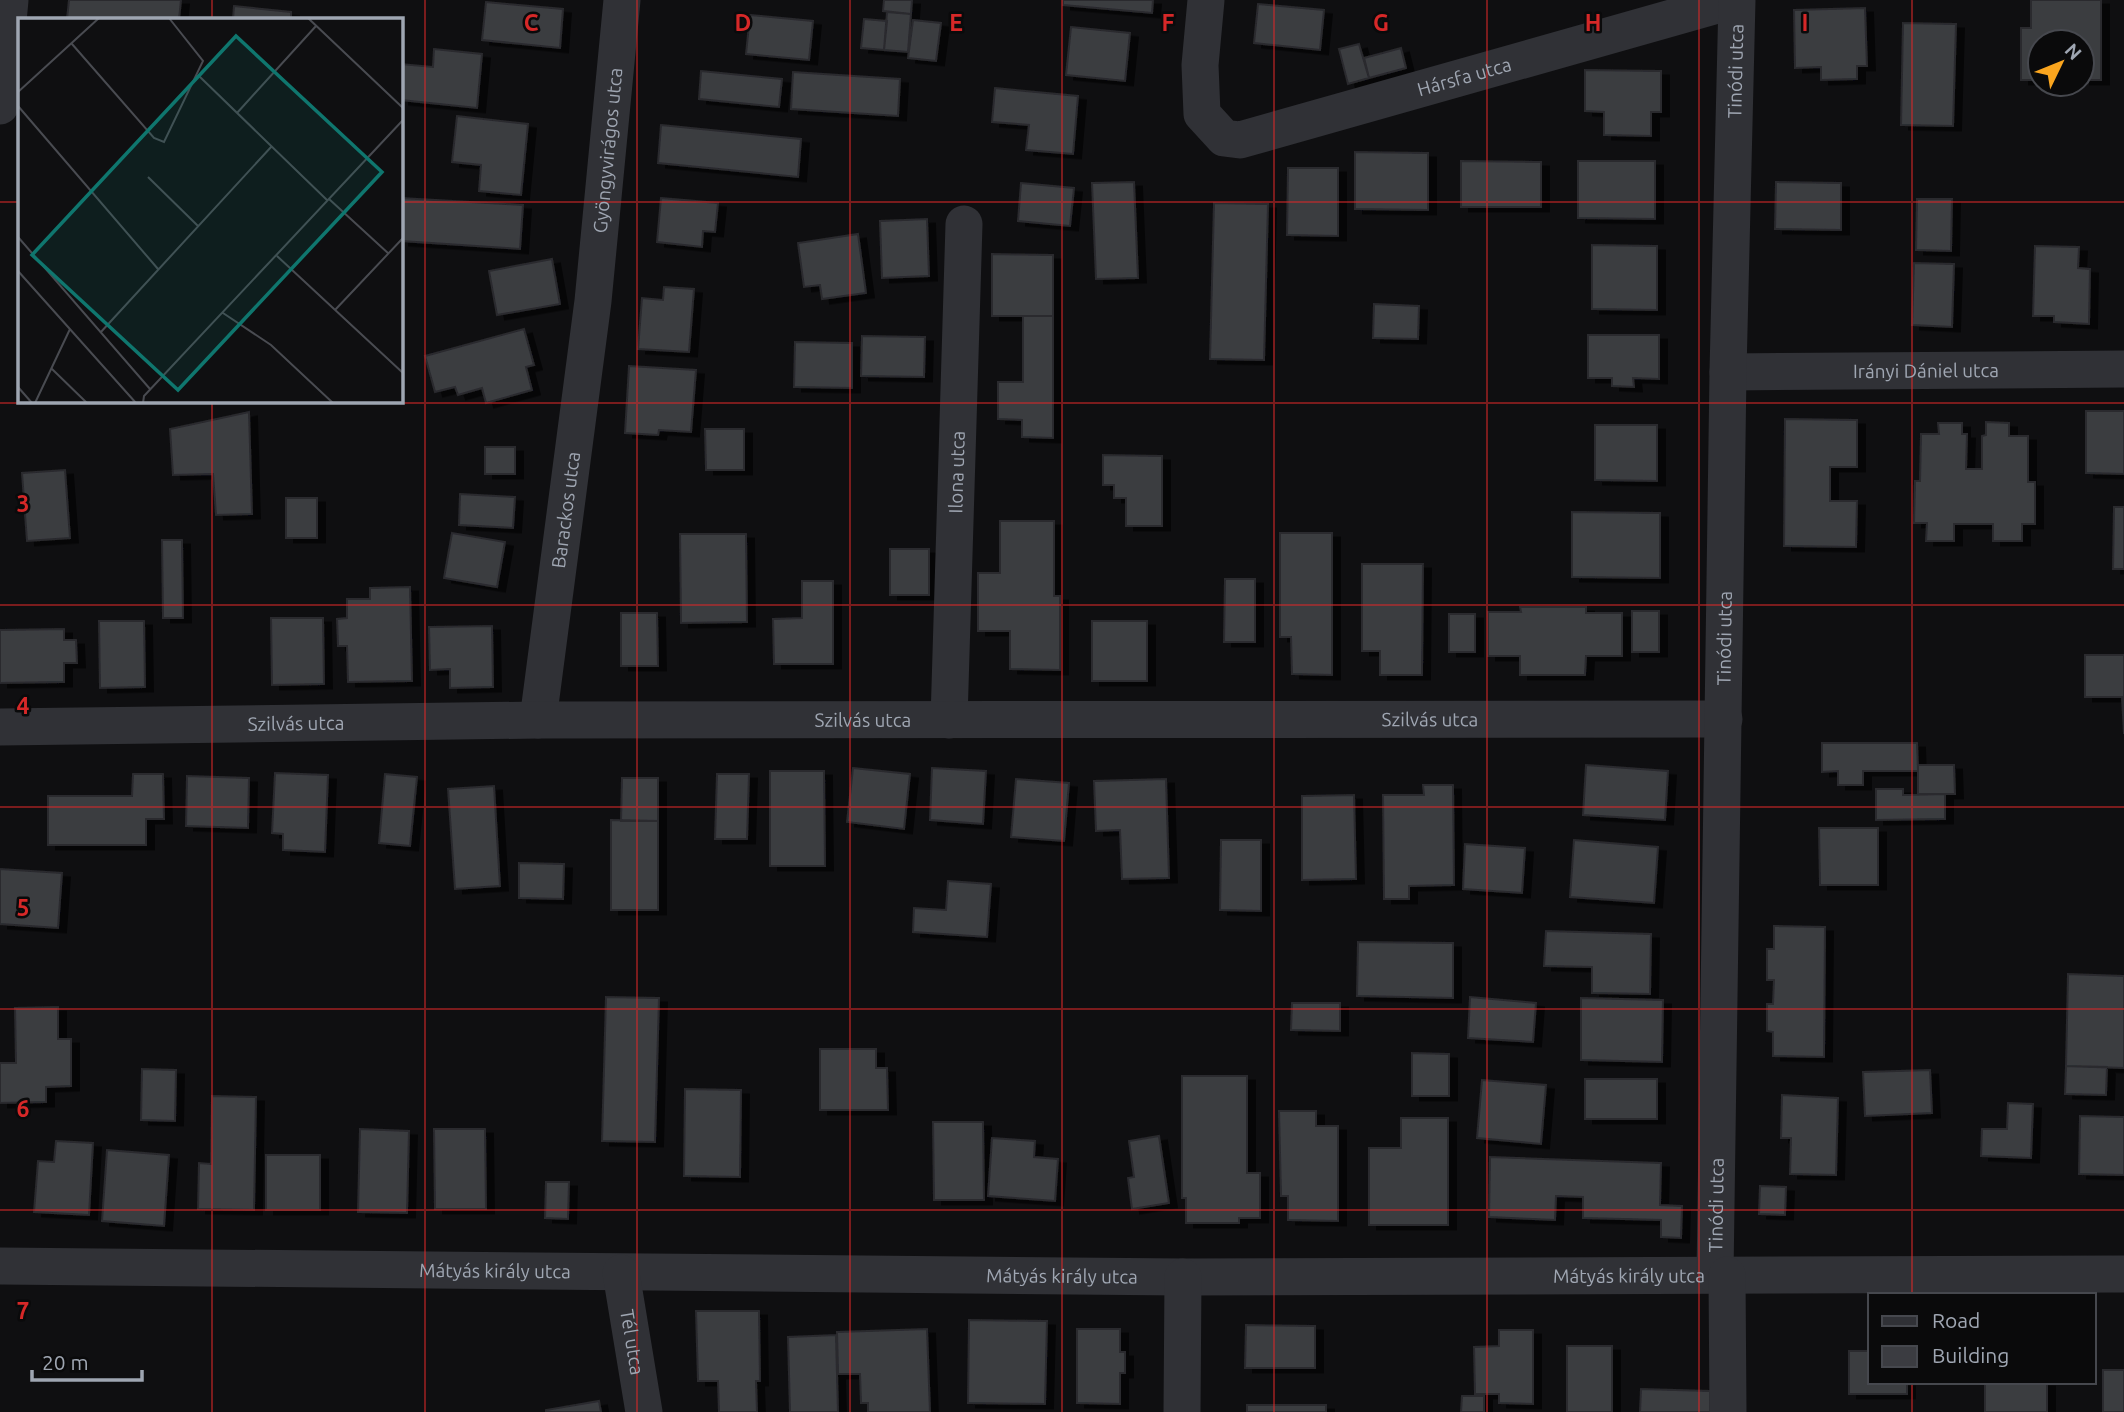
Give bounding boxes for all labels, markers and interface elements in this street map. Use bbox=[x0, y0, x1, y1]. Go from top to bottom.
text: C bbox=[524, 10, 539, 35]
text: D bbox=[735, 10, 751, 35]
text: E bbox=[949, 10, 963, 35]
text: F bbox=[1162, 10, 1175, 35]
text: G bbox=[1373, 10, 1389, 35]
text: H bbox=[1585, 10, 1601, 35]
text: I bbox=[1802, 10, 1808, 35]
inset map bbox=[18, 18, 402, 402]
street label: Tinódi utca bbox=[1723, 24, 1747, 119]
north arrow bbox=[2026, 28, 2096, 98]
text: N bbox=[2061, 39, 2086, 64]
street label: Hársfa utca bbox=[1415, 53, 1514, 100]
street label: Gyöngyvirágos utca bbox=[589, 66, 626, 234]
street label: Irányi Dániel utca bbox=[1853, 359, 1999, 382]
street label: Ilona utca bbox=[944, 430, 969, 514]
street label: Barackos utca bbox=[547, 450, 584, 569]
text: 3 bbox=[17, 491, 29, 516]
street label: Tinódi utca bbox=[1712, 591, 1736, 686]
text: 4 bbox=[17, 693, 30, 718]
street label: Szilvás utca bbox=[1382, 708, 1478, 730]
street label: Szilvás utca bbox=[815, 709, 911, 731]
street label: Szilvás utca bbox=[247, 712, 345, 735]
text: 5 bbox=[17, 895, 29, 920]
text: 6 bbox=[17, 1096, 30, 1121]
street label: Tinódi utca bbox=[1704, 1158, 1728, 1252]
street label: Mátyás király utca bbox=[419, 1259, 571, 1282]
street label: Mátyás király utca bbox=[986, 1264, 1138, 1288]
street label: Mátyás király utca bbox=[1553, 1264, 1705, 1287]
legend bbox=[1868, 1293, 2096, 1384]
text: 7 bbox=[17, 1298, 29, 1323]
street label: Tél utca bbox=[616, 1308, 649, 1377]
text: Road bbox=[1932, 1308, 1980, 1332]
scale bar bbox=[32, 1338, 142, 1382]
text: Building bbox=[1932, 1343, 2009, 1367]
text: 20 m bbox=[42, 1350, 89, 1374]

